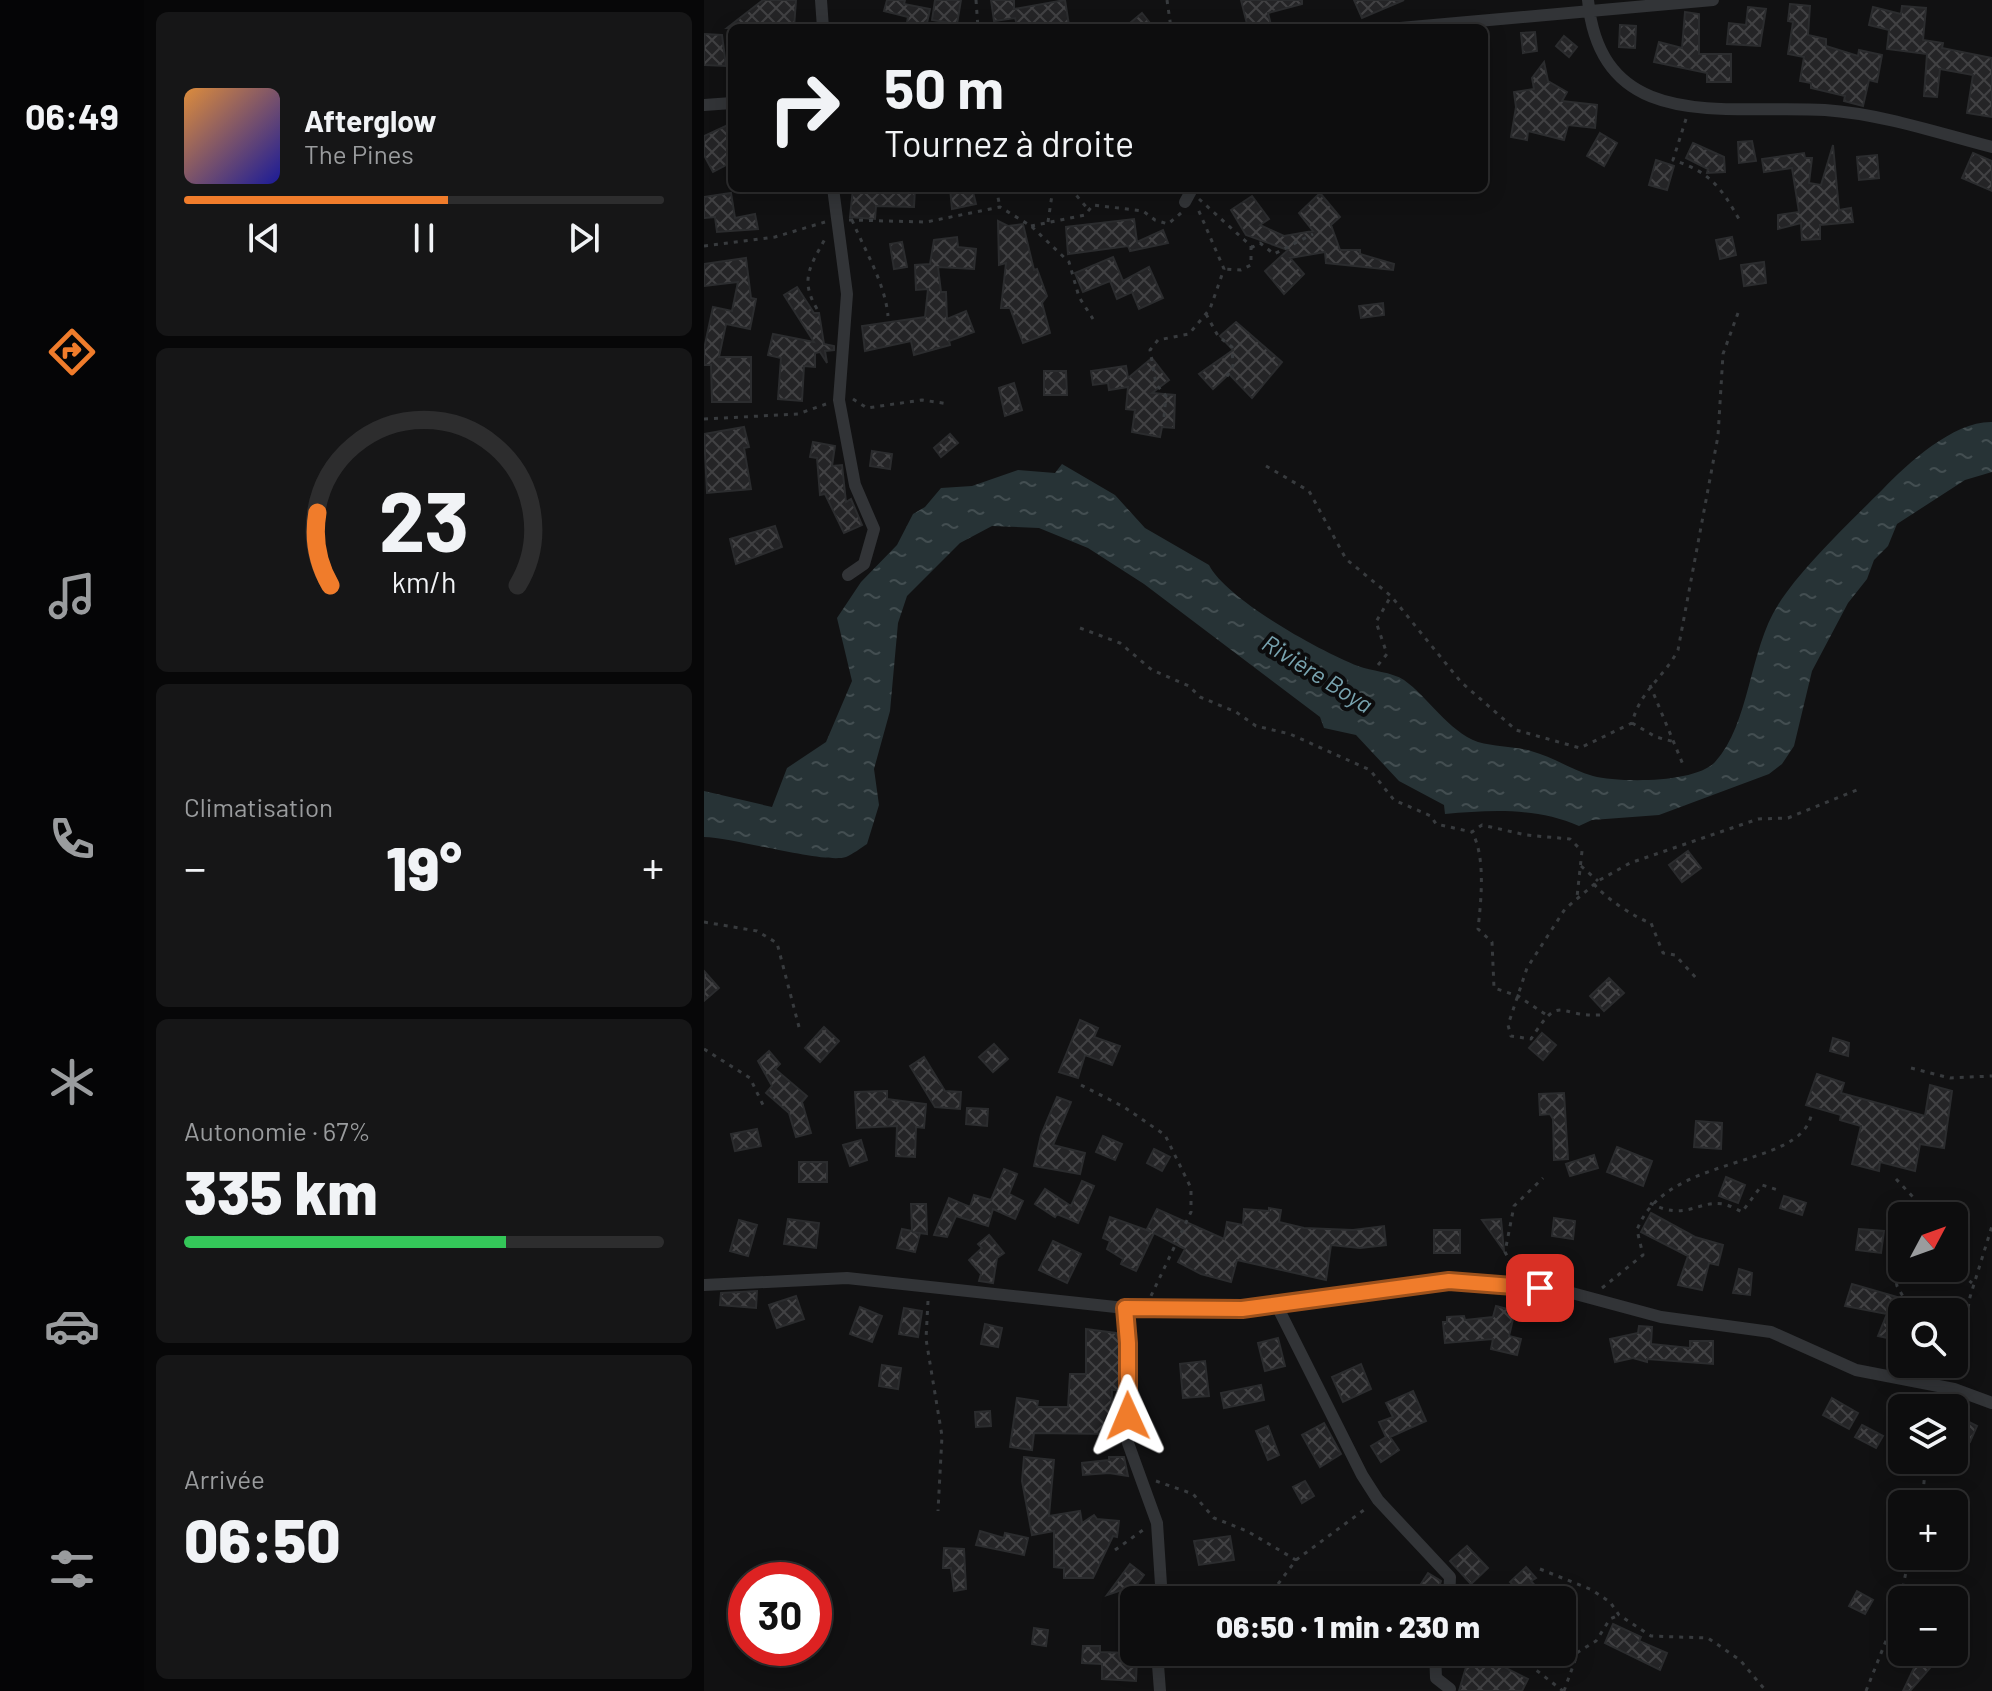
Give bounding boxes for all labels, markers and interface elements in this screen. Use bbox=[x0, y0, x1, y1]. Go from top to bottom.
text: 50 m bbox=[884, 53, 1004, 120]
icon: right bbox=[752, 56, 856, 160]
text: 06:49 bbox=[25, 94, 119, 137]
text: Afterglow bbox=[304, 102, 437, 138]
text: Tournez à droite bbox=[884, 121, 1134, 164]
text: The Pines bbox=[304, 138, 414, 169]
icon: previous bbox=[242, 216, 286, 260]
icon: pause bbox=[402, 216, 446, 260]
icon: next bbox=[562, 216, 606, 260]
icon: directions bbox=[44, 324, 100, 380]
text: 23 bbox=[379, 468, 469, 568]
text: km/h bbox=[392, 564, 456, 599]
icon: music bbox=[44, 568, 100, 624]
water label: Rivière Boya bbox=[1257, 628, 1379, 718]
text: Climatisation bbox=[184, 791, 333, 822]
icon: phone bbox=[44, 811, 100, 867]
text: 19° bbox=[386, 831, 462, 903]
text: − bbox=[184, 840, 206, 893]
text: + bbox=[642, 840, 664, 893]
icon: climate bbox=[44, 1054, 100, 1110]
text: Autonomie · 67% bbox=[184, 1115, 371, 1146]
text: 335 km bbox=[184, 1155, 378, 1227]
north arrow bbox=[1888, 1202, 1968, 1282]
map controls bbox=[1888, 1202, 1968, 1666]
pin bbox=[1506, 1254, 1574, 1322]
icon: arrive bbox=[1518, 1266, 1562, 1310]
icon: car bbox=[44, 1298, 100, 1354]
button: search bbox=[1888, 1298, 1968, 1378]
position arrow bbox=[1086, 1374, 1170, 1458]
button: layers bbox=[1888, 1394, 1968, 1474]
text: Arrivée bbox=[184, 1463, 265, 1494]
button: + bbox=[1888, 1490, 1968, 1570]
text: 06:50 bbox=[184, 1503, 340, 1575]
icon: filters bbox=[44, 1541, 100, 1597]
speed limit sign: 30 bbox=[728, 1562, 832, 1666]
button: − bbox=[1888, 1586, 1968, 1666]
text: 06:50 · 1 min · 230 m bbox=[1216, 1608, 1480, 1644]

